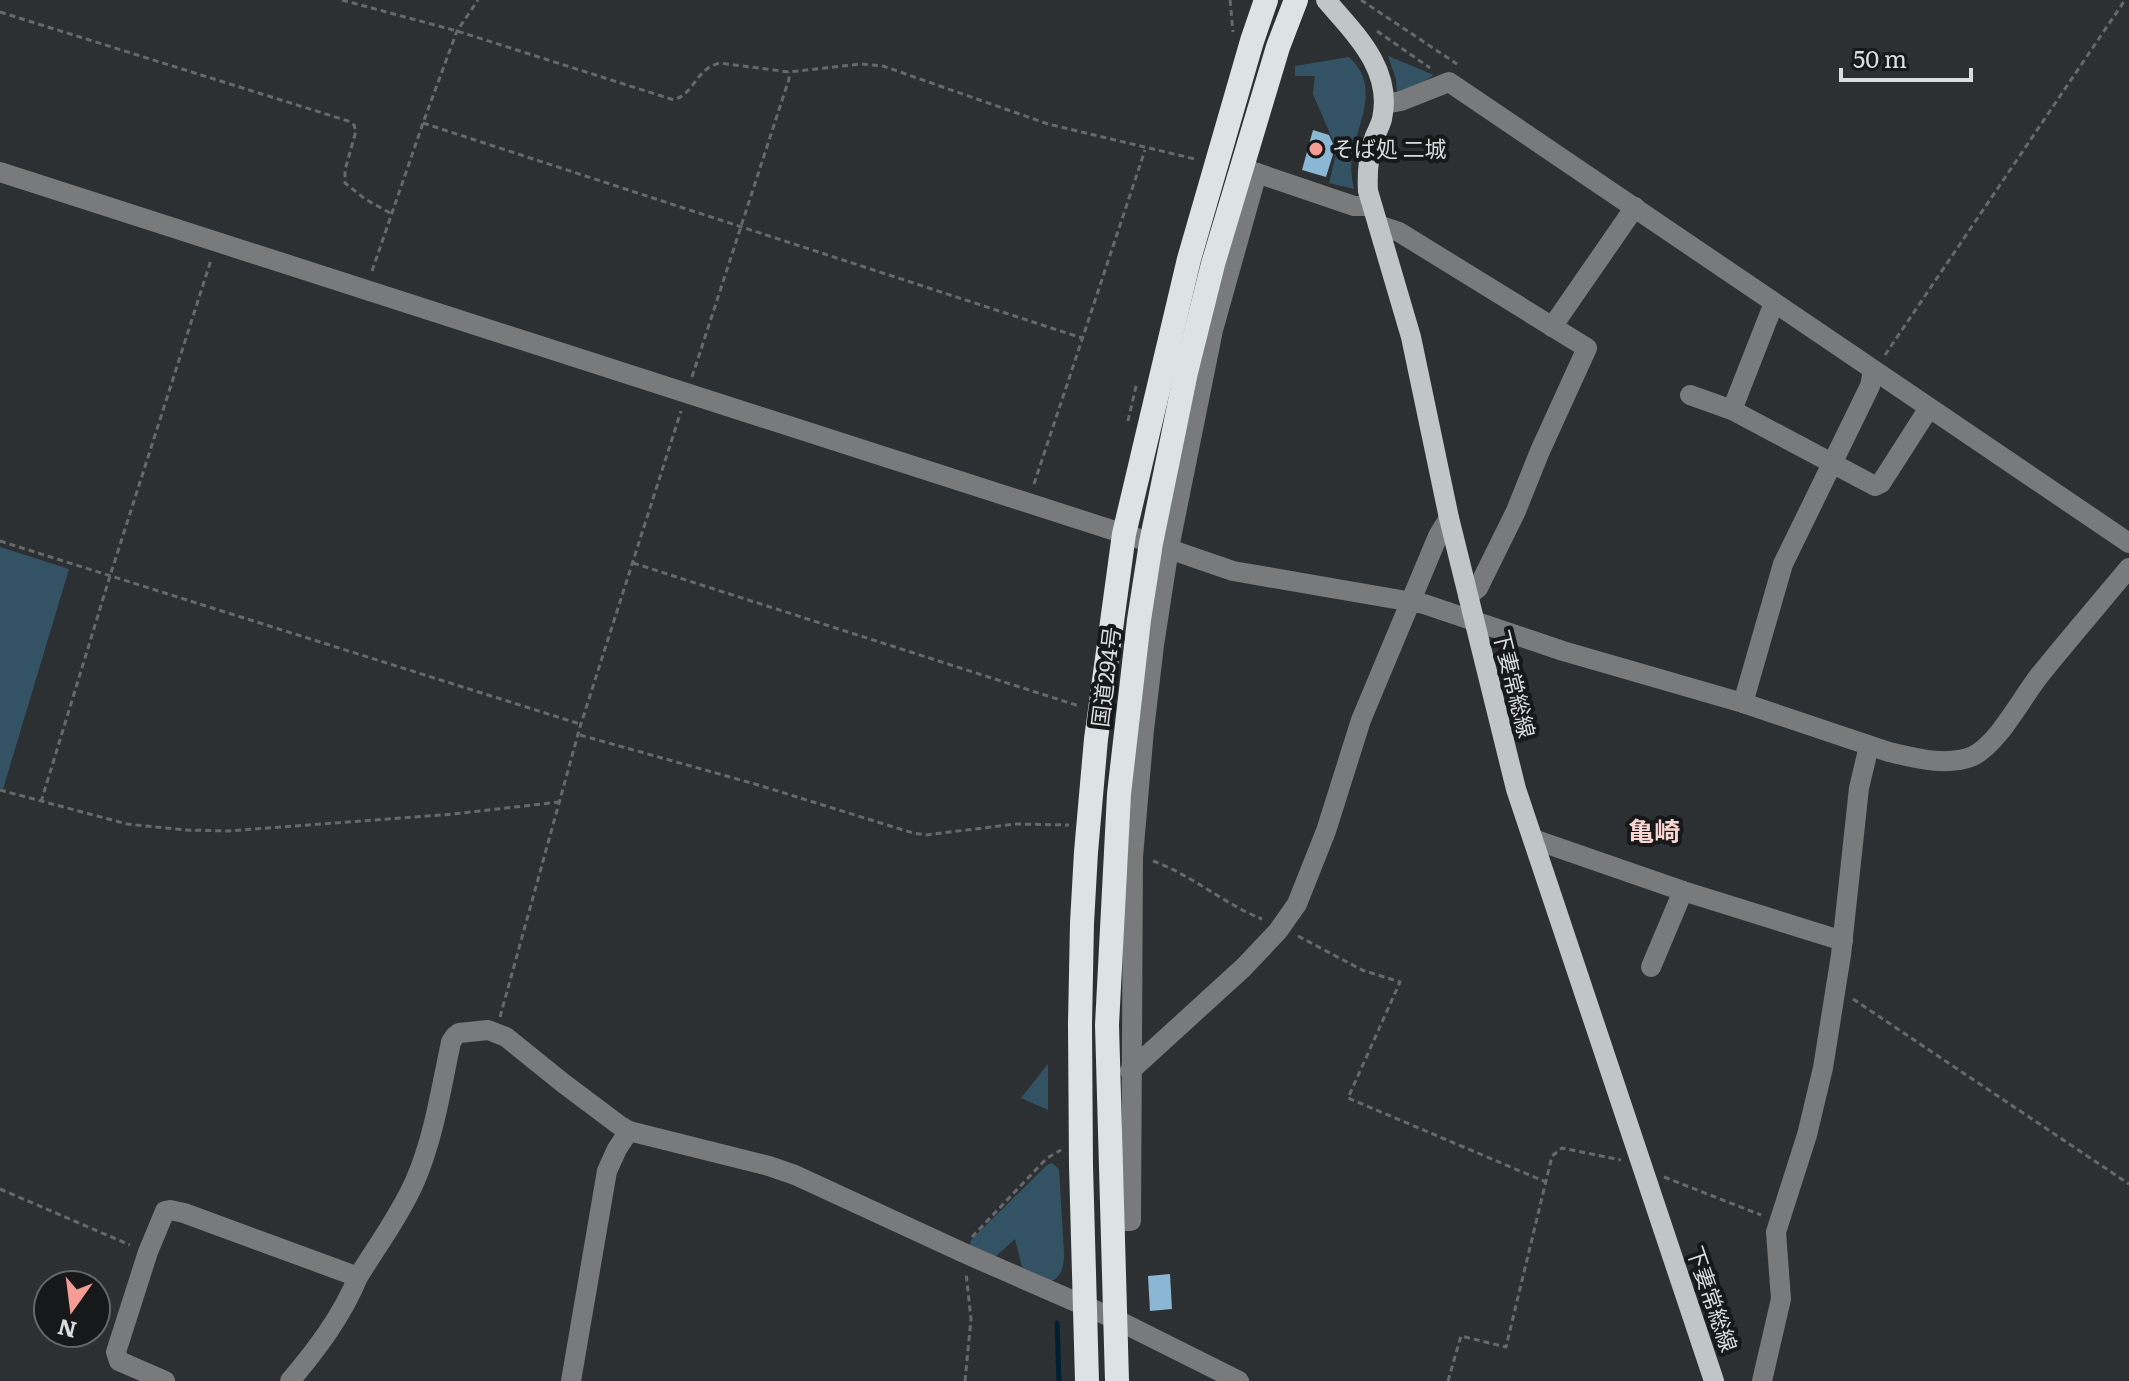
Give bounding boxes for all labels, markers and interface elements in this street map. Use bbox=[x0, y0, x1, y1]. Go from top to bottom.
scale bar bbox=[1841, 32, 1971, 82]
text: 50 m bbox=[1853, 40, 1907, 75]
place label: そば処 二城 bbox=[1332, 131, 1446, 164]
marker: そば処 二城 bbox=[1307, 140, 1325, 158]
street label: 国道294号 bbox=[1082, 625, 1127, 729]
street label: 下妻常総線 bbox=[1486, 626, 1545, 741]
district label: 亀崎 bbox=[1628, 810, 1680, 849]
street label: 下妻常総線 bbox=[1680, 1241, 1747, 1356]
north arrow bbox=[32, 1269, 112, 1349]
text: N bbox=[54, 1312, 80, 1348]

